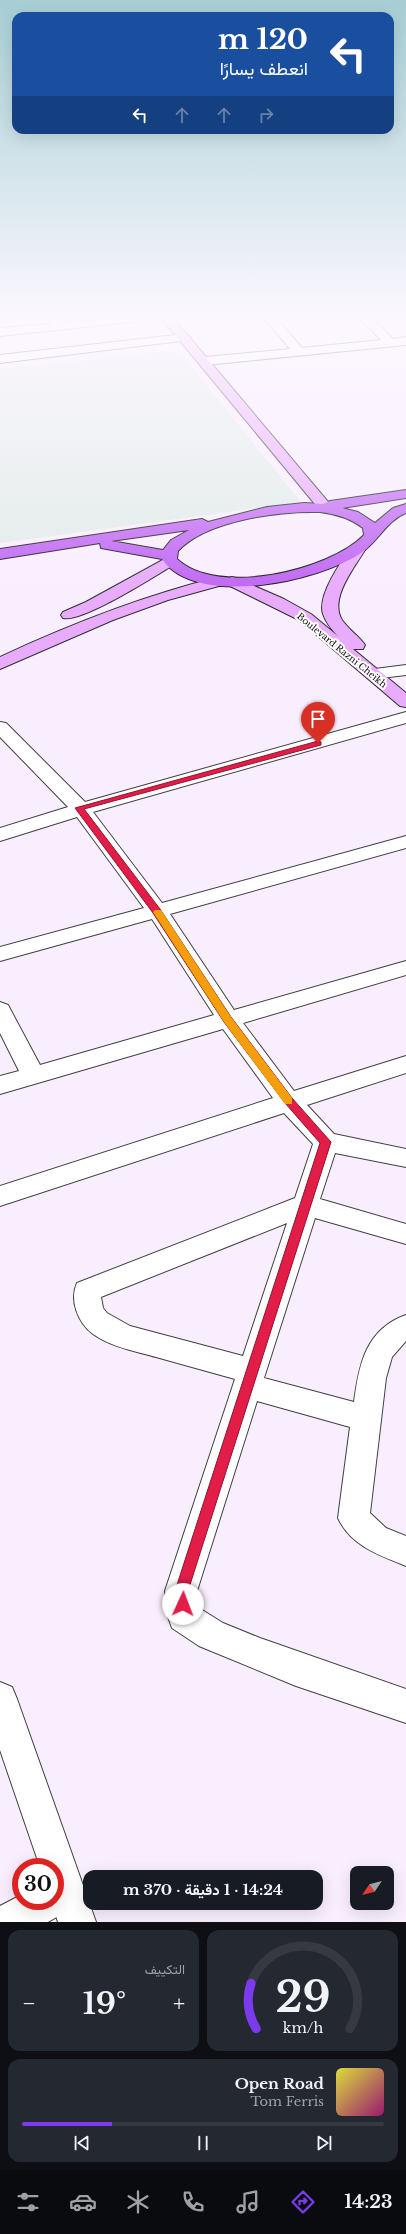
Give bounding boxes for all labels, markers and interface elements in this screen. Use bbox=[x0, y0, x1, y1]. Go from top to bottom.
text: 120 m bbox=[218, 22, 308, 57]
icon: left bbox=[322, 28, 374, 80]
text: انعطف يسارًا bbox=[220, 58, 308, 80]
icon: left bbox=[129, 104, 151, 126]
icon: ahead bbox=[171, 104, 193, 126]
icon: ahead bbox=[213, 104, 235, 126]
icon: right bbox=[255, 104, 277, 126]
street label: Boulevard Razni Cheikh bbox=[295, 610, 389, 690]
pin bbox=[301, 702, 335, 743]
icon: arrive bbox=[307, 708, 329, 730]
position arrow bbox=[162, 1583, 204, 1625]
speed limit sign: 30 bbox=[12, 1858, 64, 1910]
north arrow bbox=[350, 1866, 394, 1910]
map controls bbox=[350, 1866, 394, 1910]
text: 14:24 · 1 دقيقة · 370 m bbox=[123, 1880, 283, 1899]
text: التكييف bbox=[145, 1961, 185, 1978]
text: 29 bbox=[275, 1971, 330, 2022]
text: 19° bbox=[83, 1985, 126, 2022]
text: − bbox=[22, 1990, 36, 2017]
text: + bbox=[173, 1990, 185, 2017]
text: km/h bbox=[282, 2018, 323, 2036]
text: Open Road bbox=[235, 2074, 324, 2093]
text: Tom Ferris bbox=[250, 2093, 324, 2110]
icon: previous bbox=[71, 2132, 93, 2154]
icon: pause bbox=[192, 2132, 214, 2154]
icon: next bbox=[313, 2132, 335, 2154]
icon: filters bbox=[14, 2188, 42, 2216]
icon: car bbox=[69, 2188, 97, 2216]
icon: climate bbox=[124, 2188, 152, 2216]
icon: phone bbox=[179, 2188, 207, 2216]
icon: music bbox=[234, 2188, 262, 2216]
icon: directions bbox=[289, 2188, 317, 2216]
text: 14:23 bbox=[344, 2191, 392, 2213]

